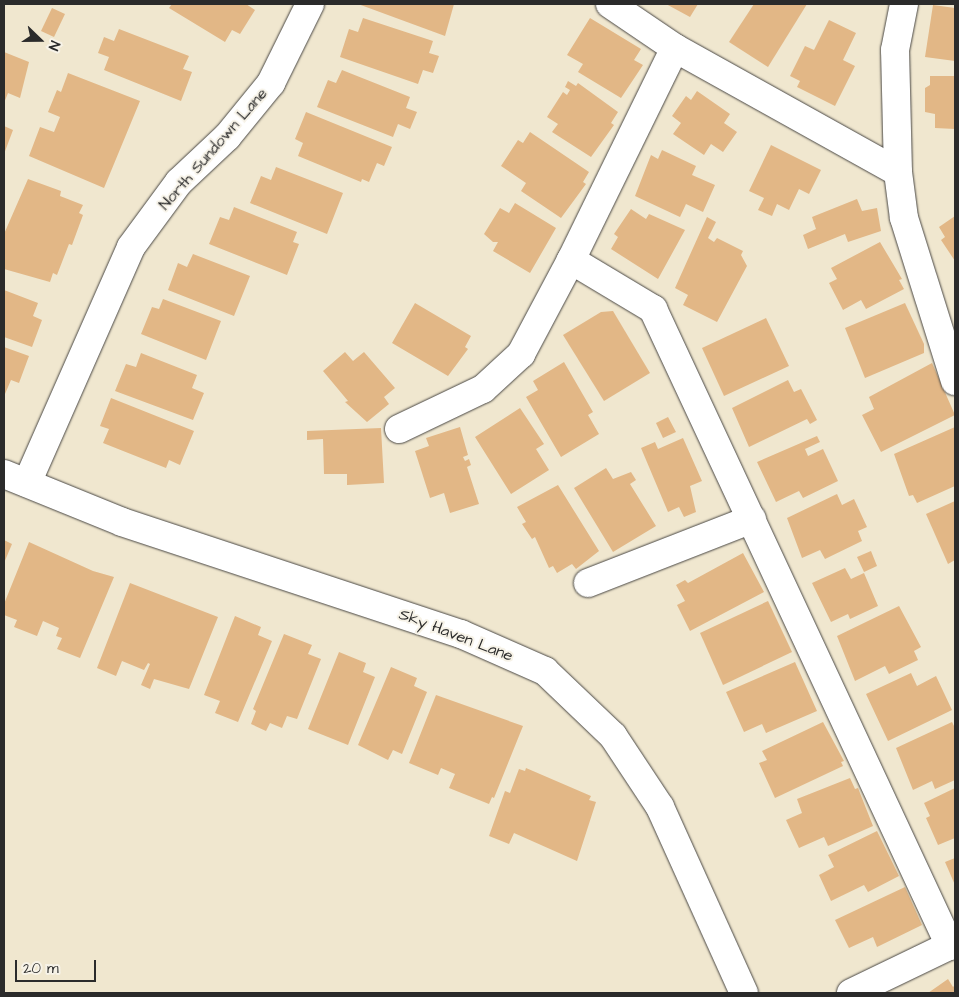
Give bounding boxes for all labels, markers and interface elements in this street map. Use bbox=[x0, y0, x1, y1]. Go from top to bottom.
north arrow bbox=[15, 15, 65, 65]
text: N bbox=[43, 38, 65, 53]
street label: North Sundown Lane bbox=[155, 84, 271, 214]
street label: Sky Haven Lane bbox=[396, 604, 516, 666]
scale bar bbox=[18, 950, 99, 982]
text: 20 m bbox=[23, 958, 59, 979]

